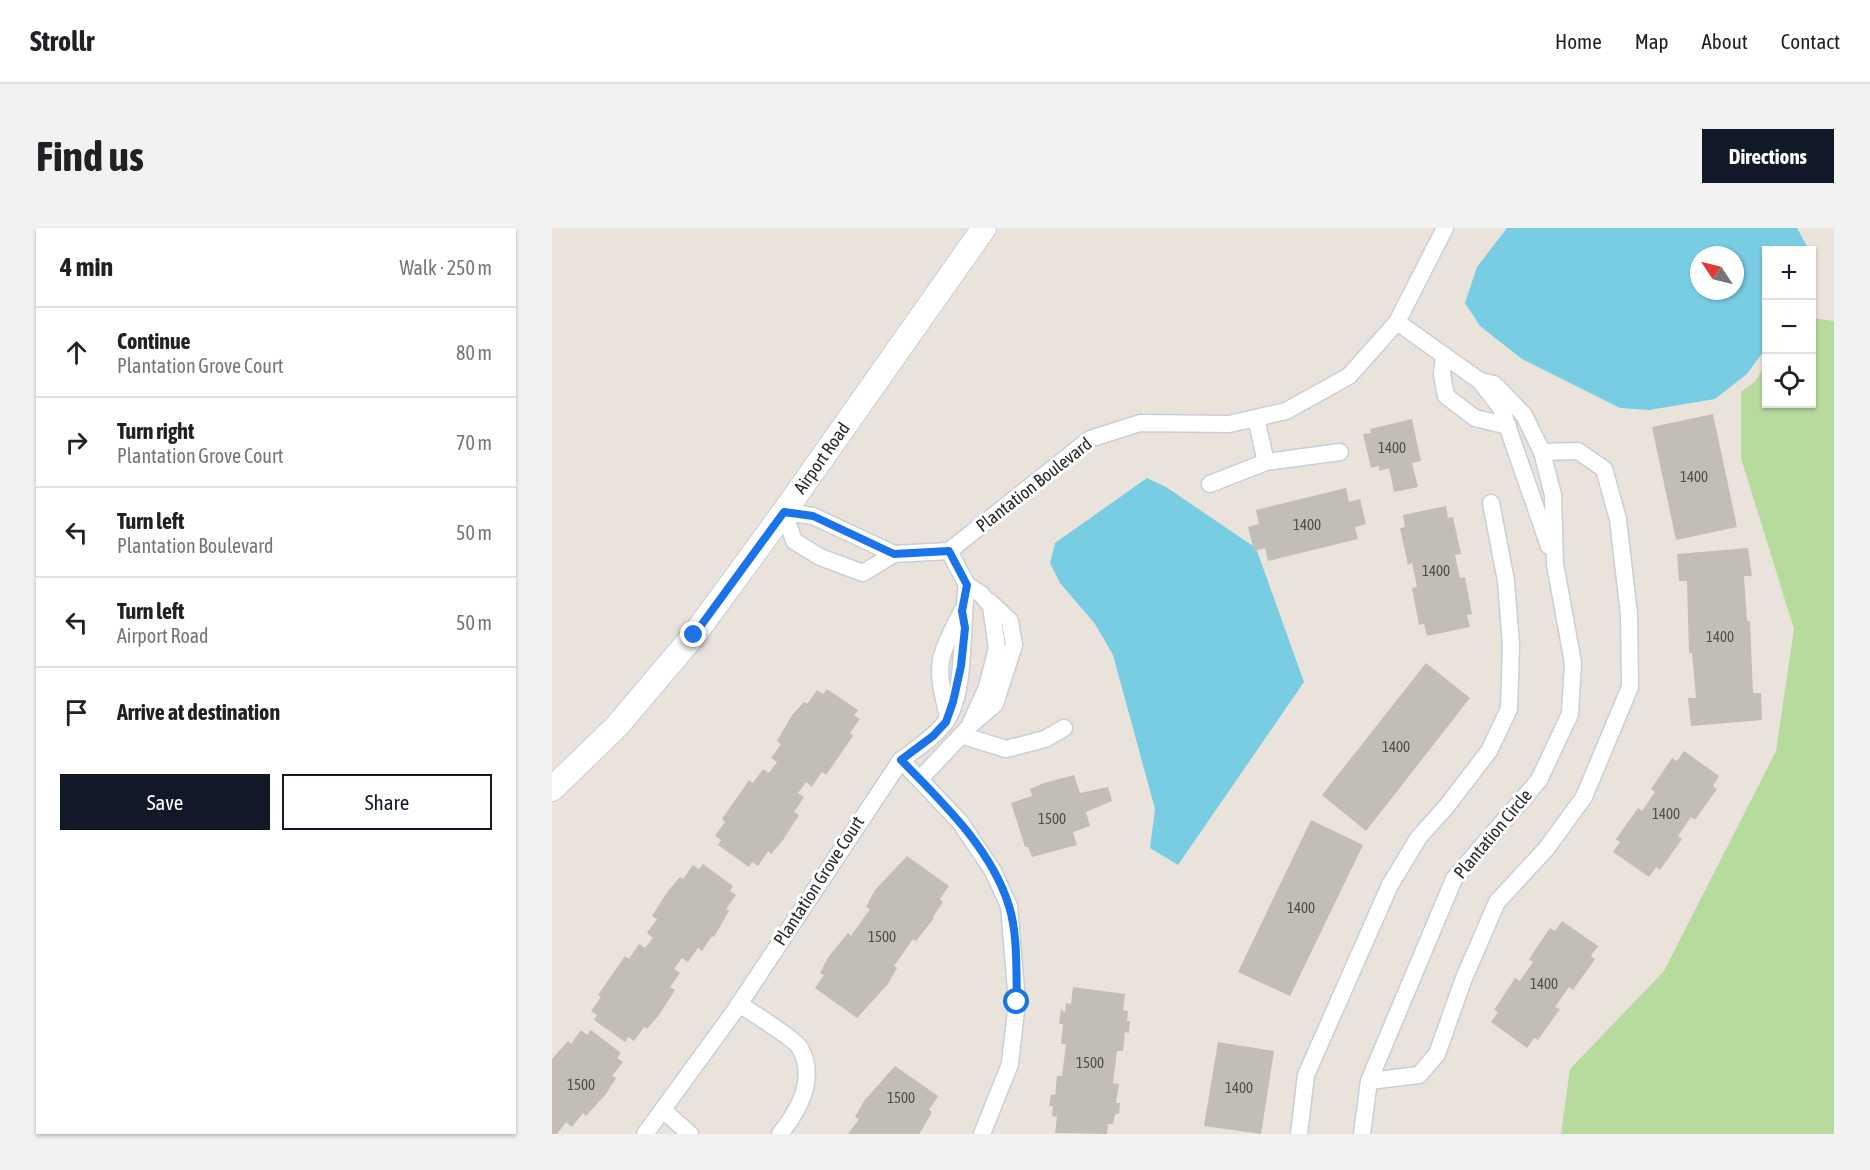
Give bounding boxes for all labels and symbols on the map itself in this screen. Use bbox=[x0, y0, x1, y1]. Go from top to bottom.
north arrow bbox=[1690, 246, 1744, 300]
street label: Airport Road bbox=[789, 418, 854, 498]
street label: Plantation Boulevard bbox=[972, 433, 1096, 536]
house number: 1400 bbox=[1378, 439, 1406, 456]
house number: 1400 bbox=[1680, 468, 1708, 485]
house number: 1400 bbox=[1293, 516, 1321, 533]
house number: 1400 bbox=[1422, 562, 1450, 579]
route end bbox=[680, 621, 706, 647]
house number: 1400 bbox=[1706, 628, 1734, 645]
house number: 1400 bbox=[1382, 738, 1410, 755]
street label: Plantation Circle bbox=[1449, 785, 1536, 883]
house number: 1400 bbox=[1652, 805, 1680, 822]
house number: 1500 bbox=[1038, 810, 1066, 827]
street label: Plantation Grove Court bbox=[769, 812, 868, 949]
house number: 1400 bbox=[1287, 899, 1315, 916]
house number: 1500 bbox=[868, 928, 896, 945]
house number: 1400 bbox=[1530, 975, 1558, 992]
route start bbox=[1003, 988, 1029, 1014]
house number: 1500 bbox=[1076, 1054, 1104, 1071]
house number: 1500 bbox=[567, 1076, 595, 1093]
house number: 1400 bbox=[1225, 1079, 1253, 1096]
house number: 1500 bbox=[887, 1089, 915, 1106]

